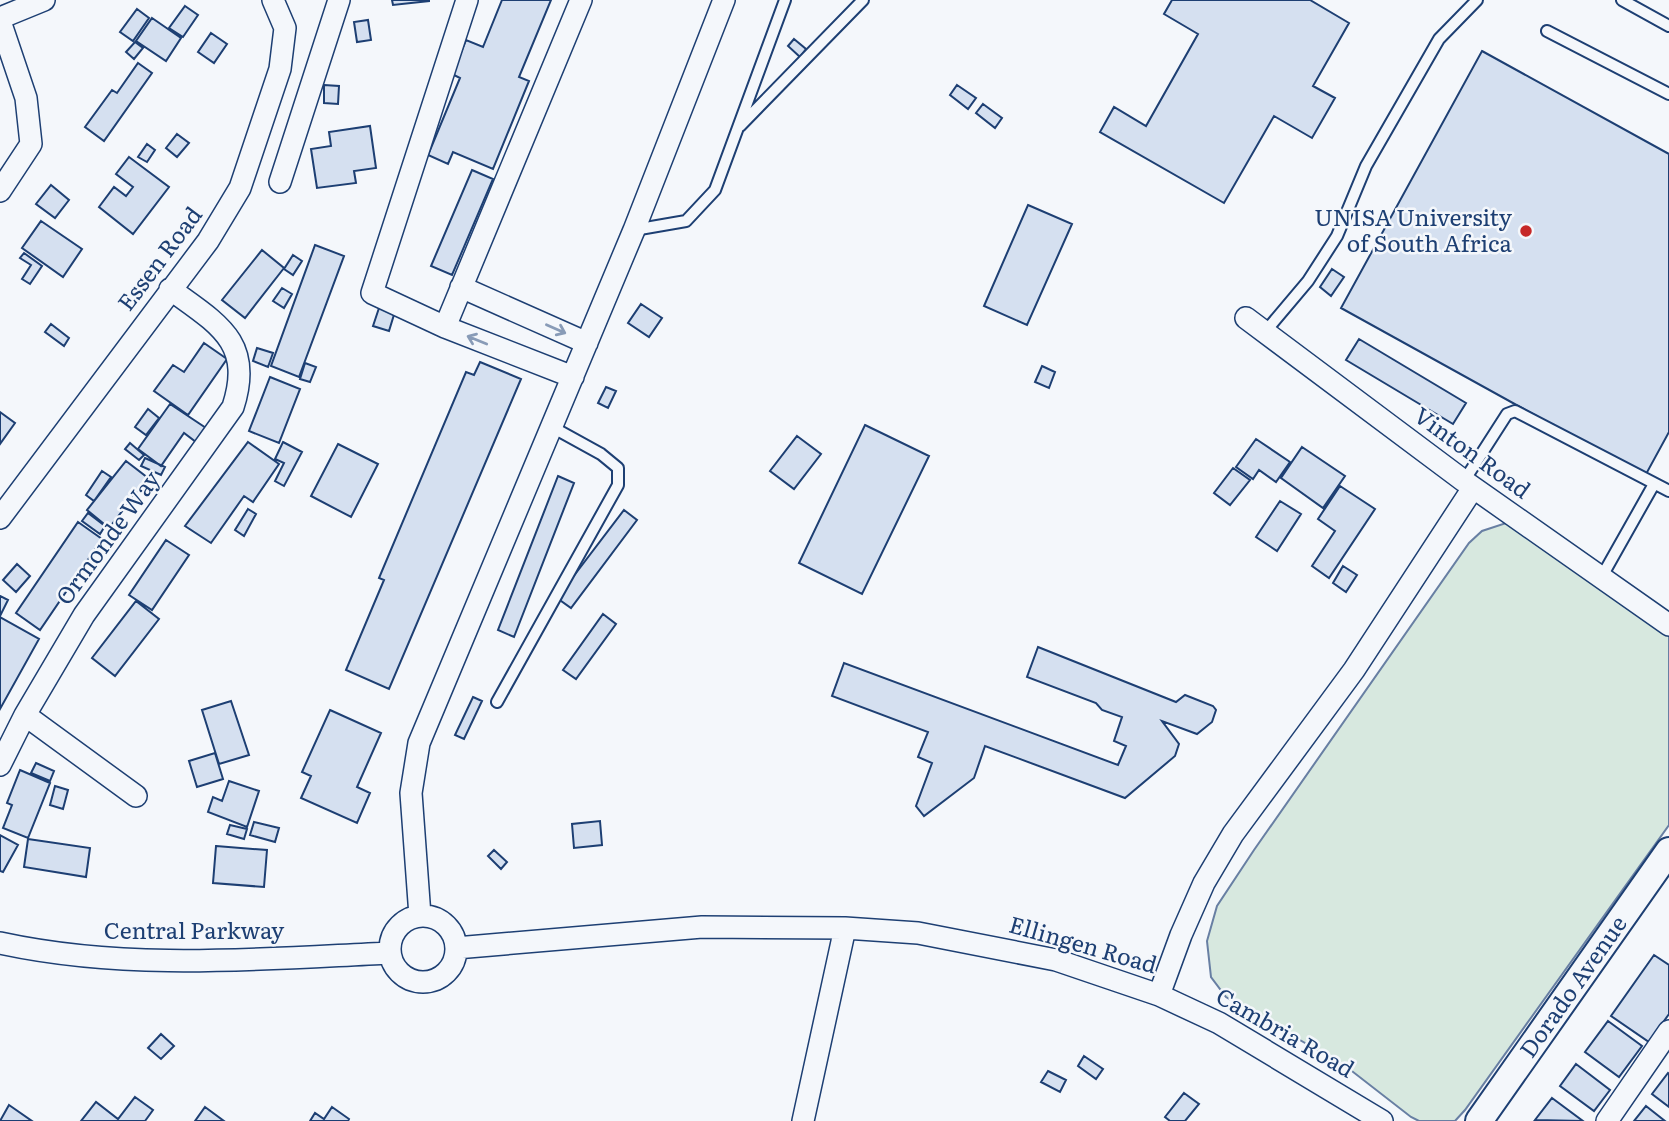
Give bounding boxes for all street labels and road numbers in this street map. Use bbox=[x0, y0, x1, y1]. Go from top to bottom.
street label: Essen Road bbox=[108, 199, 209, 317]
street label: Vinton Road bbox=[1408, 397, 1539, 505]
street label: Ormonde Way bbox=[46, 462, 167, 611]
street label: Ellingen Road bbox=[1006, 906, 1162, 980]
street label: Dorado Avenue bbox=[1510, 908, 1634, 1064]
street label: Central Parkway bbox=[104, 912, 285, 946]
street label: Cambria Road bbox=[1211, 978, 1361, 1085]

